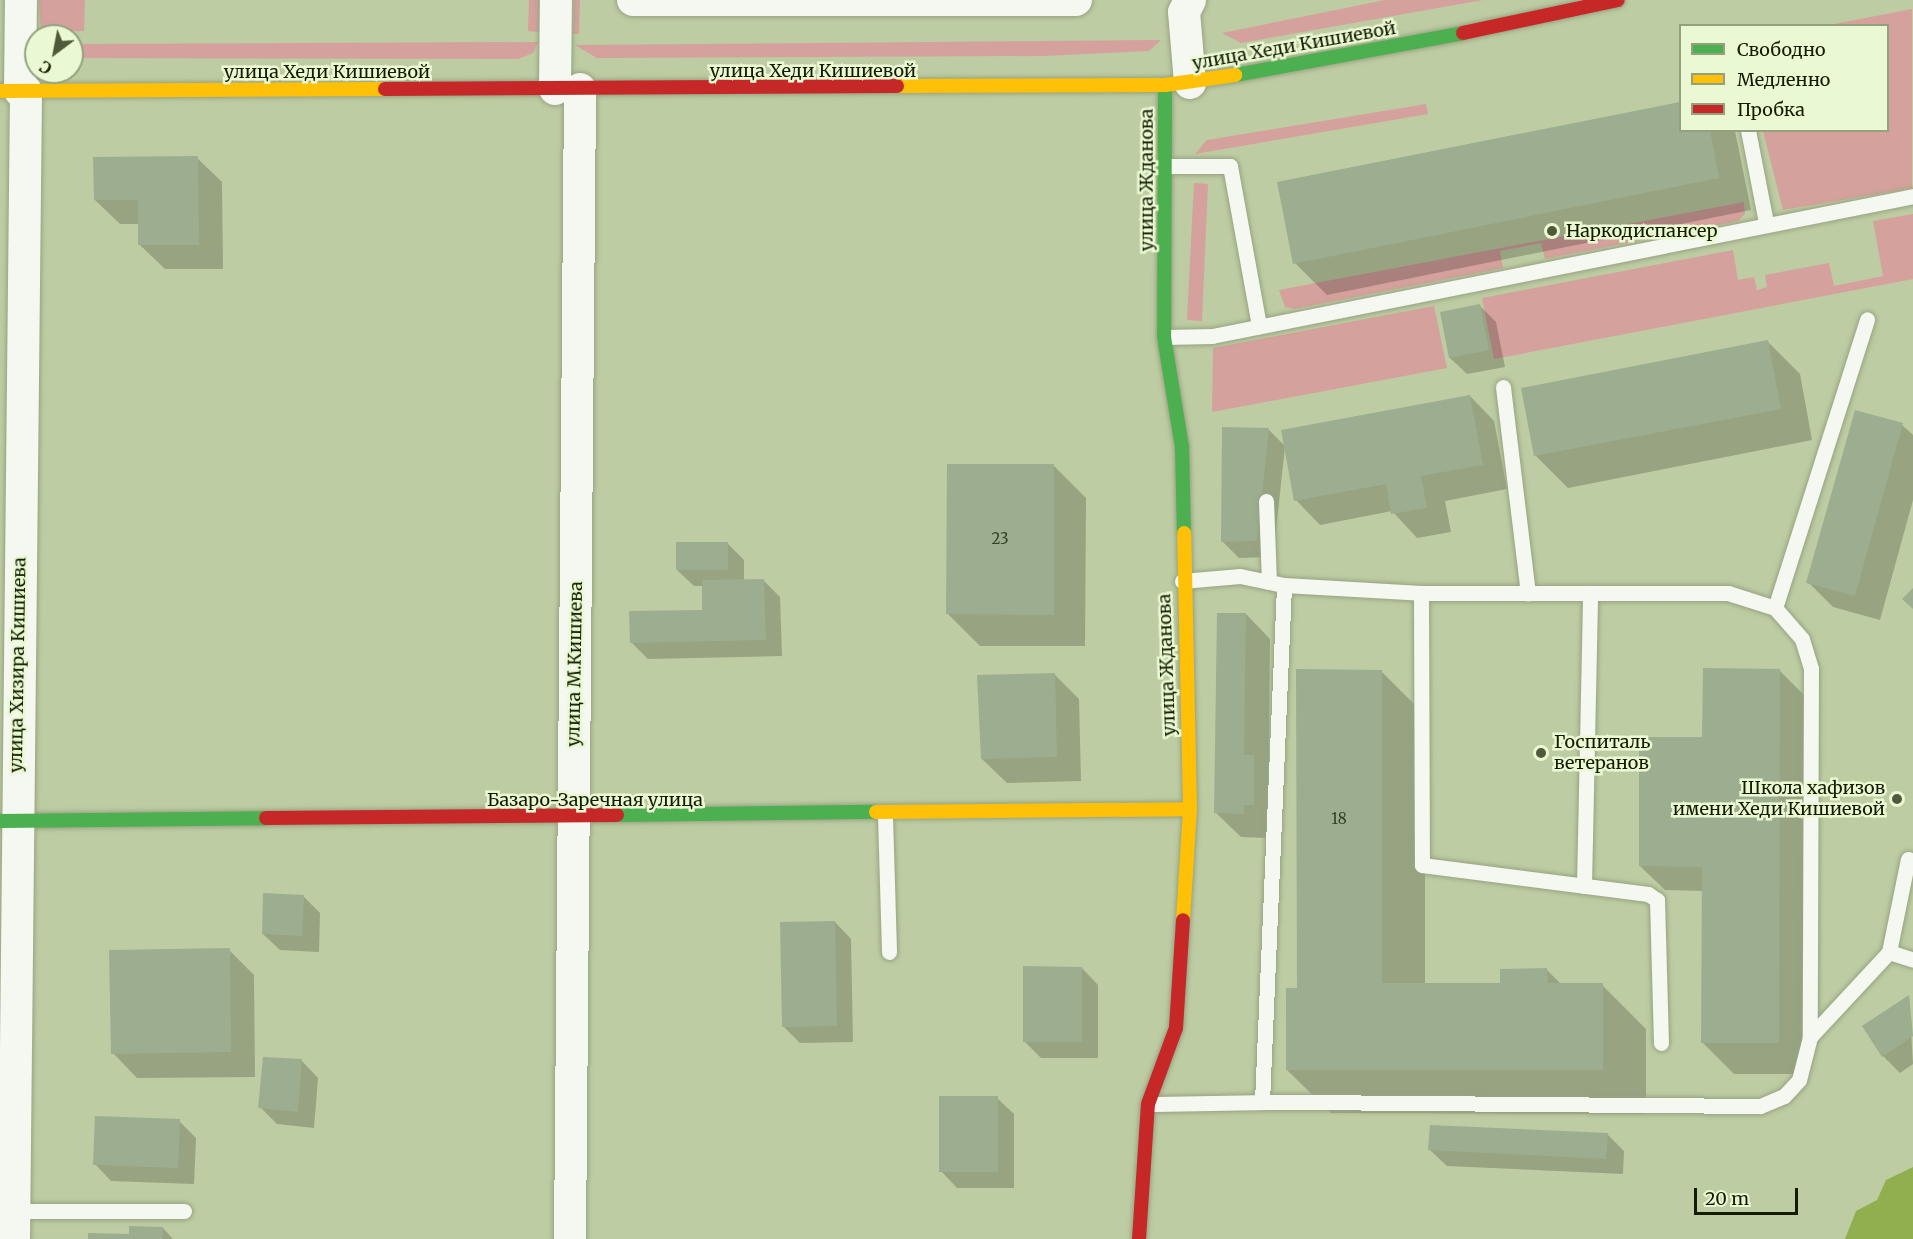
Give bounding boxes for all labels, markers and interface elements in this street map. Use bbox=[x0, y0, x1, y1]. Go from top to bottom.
street label: улица Хеди Кишиевой bbox=[1190, 17, 1398, 75]
north arrow bbox=[24, 24, 84, 84]
legend bbox=[1679, 24, 1889, 132]
text: Свободно bbox=[1737, 38, 1825, 61]
text: С bbox=[36, 56, 55, 79]
street label: улица Хеди Кишиевой bbox=[710, 60, 916, 82]
street label: улица Хеди Кишиевой bbox=[224, 61, 430, 83]
text: Медленно bbox=[1737, 68, 1830, 91]
text: Пробка bbox=[1737, 98, 1805, 121]
street label: улица Жданова bbox=[1136, 109, 1158, 251]
place label: Наркодиспансер bbox=[1566, 220, 1717, 242]
marker: Наркодиспансер bbox=[1543, 222, 1561, 240]
house number: 23 bbox=[992, 530, 1008, 548]
street label: улица Хизира Кишиева bbox=[5, 557, 31, 773]
street label: улица М.Кишиева bbox=[563, 581, 587, 747]
street label: улица Жданова bbox=[1154, 593, 1180, 737]
place label: Госпиталь ветеранов bbox=[1554, 732, 1650, 774]
marker: Госпиталь ветеранов bbox=[1532, 744, 1550, 762]
place label: Школа хафизов имени Хеди Кишиевой bbox=[1673, 778, 1885, 820]
street label: Базаро-Заречная улица bbox=[487, 789, 703, 811]
marker: Школа хафизов имени Хеди Кишиевой bbox=[1890, 792, 1904, 806]
house number: 18 bbox=[1331, 810, 1347, 828]
scale bar bbox=[1697, 1176, 1800, 1214]
text: 20 m bbox=[1705, 1187, 1749, 1210]

